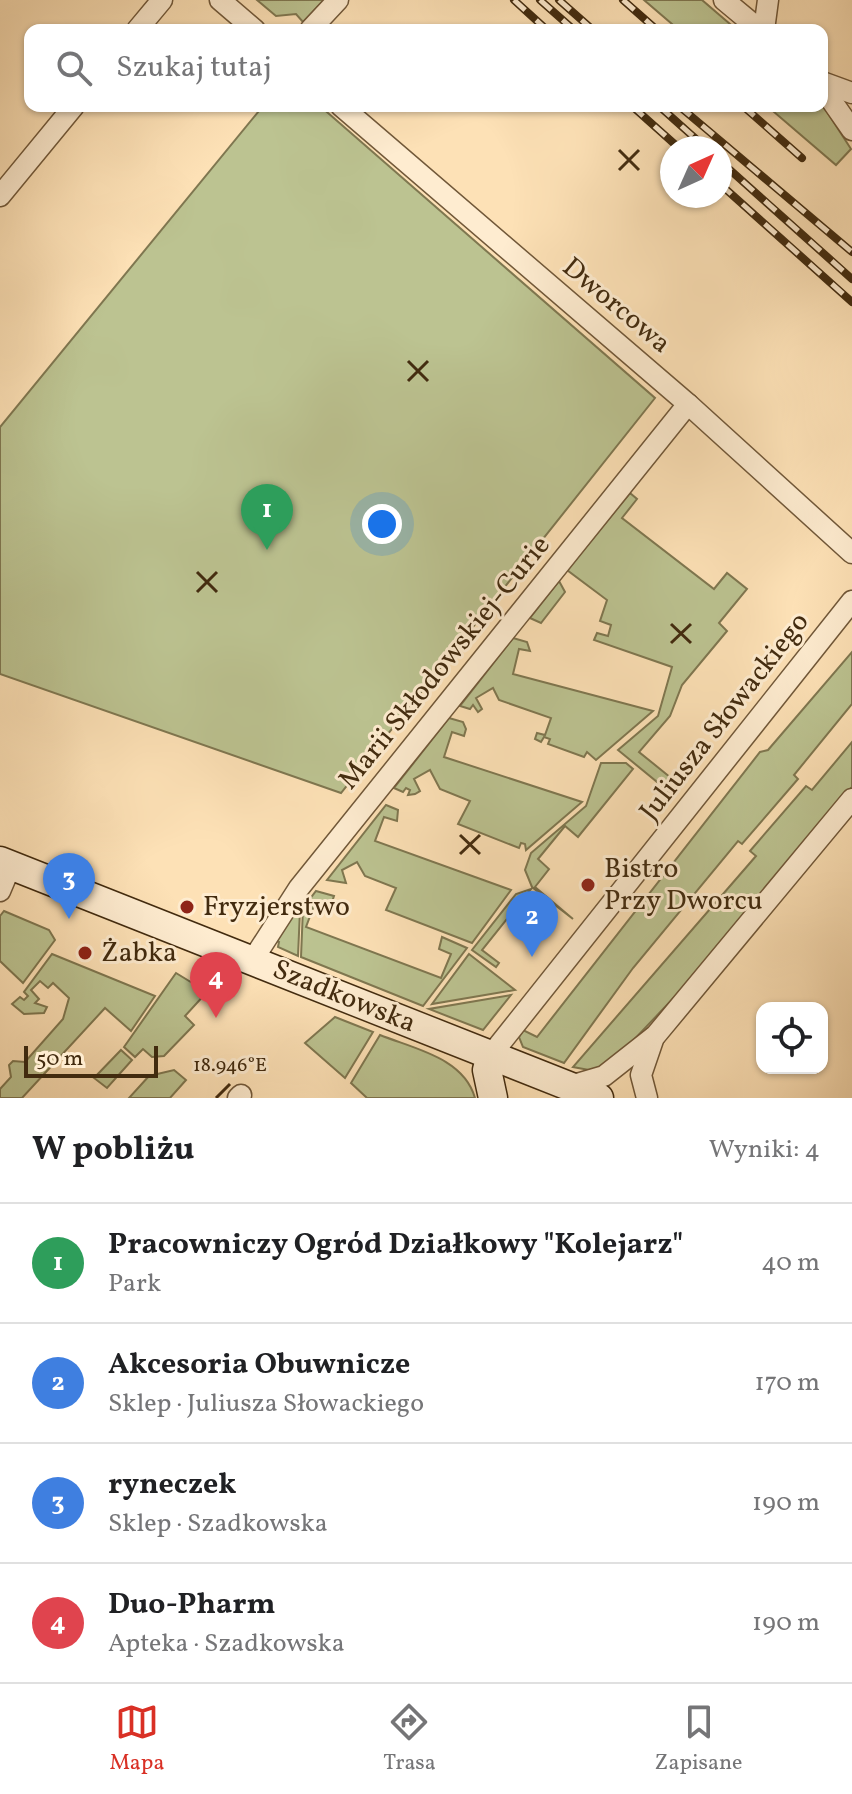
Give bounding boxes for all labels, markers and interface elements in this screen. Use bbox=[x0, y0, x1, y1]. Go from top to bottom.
search box bbox=[24, 24, 828, 112]
icon: search bbox=[52, 46, 96, 90]
text: Szukaj tutaj bbox=[116, 47, 272, 89]
north arrow bbox=[660, 136, 732, 208]
street label: Dworcowa bbox=[553, 249, 679, 363]
pin: 1 bbox=[241, 484, 293, 550]
your location bbox=[362, 504, 402, 544]
street label: Marii Skłodowskiej-Curie bbox=[330, 528, 560, 798]
street label: Juliusza Słowackiego bbox=[631, 604, 819, 830]
place label: Bistro Przy Dworcu bbox=[604, 850, 763, 921]
pin: 3 bbox=[43, 853, 95, 919]
marker: Bistro Przy Dworcu bbox=[579, 876, 597, 894]
place label: Fryzjerstwo bbox=[203, 888, 350, 927]
pin: 2 bbox=[506, 891, 558, 957]
marker: Fryzjerstwo bbox=[178, 898, 196, 916]
place label: Żabka bbox=[101, 934, 177, 973]
marker: Żabka bbox=[76, 944, 94, 962]
street label: Szadkowska bbox=[266, 951, 422, 1043]
pin: 4 bbox=[190, 952, 242, 1018]
map controls bbox=[756, 1002, 828, 1074]
button: locate bbox=[756, 1002, 828, 1074]
scale bar bbox=[24, 1042, 158, 1078]
text: 50 m bbox=[36, 1044, 83, 1075]
text: 18.946°E bbox=[193, 1052, 267, 1080]
text: W pobliżu bbox=[32, 1127, 195, 1174]
text: Wyniki: 4 bbox=[709, 1132, 820, 1168]
text: Pracowniczy Ogród Działkowy "Kolejarz" bbox=[108, 1224, 683, 1266]
text: 1 bbox=[53, 1245, 63, 1281]
text: 40 m bbox=[761, 1245, 820, 1281]
text: Park bbox=[108, 1266, 161, 1302]
text: Akcesoria Obuwnicze bbox=[108, 1344, 410, 1386]
text: 2 bbox=[51, 1365, 65, 1401]
text: 170 m bbox=[755, 1365, 820, 1401]
text: Sklep · Juliusza Słowackiego bbox=[108, 1386, 424, 1422]
text: ryneczek bbox=[108, 1464, 237, 1506]
text: 3 bbox=[51, 1485, 65, 1521]
text: 190 m bbox=[752, 1485, 820, 1521]
text: Sklep · Szadkowska bbox=[108, 1506, 328, 1542]
text: Duo-Pharm bbox=[108, 1584, 276, 1626]
text: 4 bbox=[50, 1605, 66, 1641]
text: 190 m bbox=[752, 1605, 820, 1641]
text: Apteka · Szadkowska bbox=[108, 1626, 345, 1662]
tab: Mapa bbox=[109, 1700, 164, 1779]
tab: Trasa bbox=[383, 1700, 436, 1779]
tab: Zapisane bbox=[655, 1700, 743, 1779]

